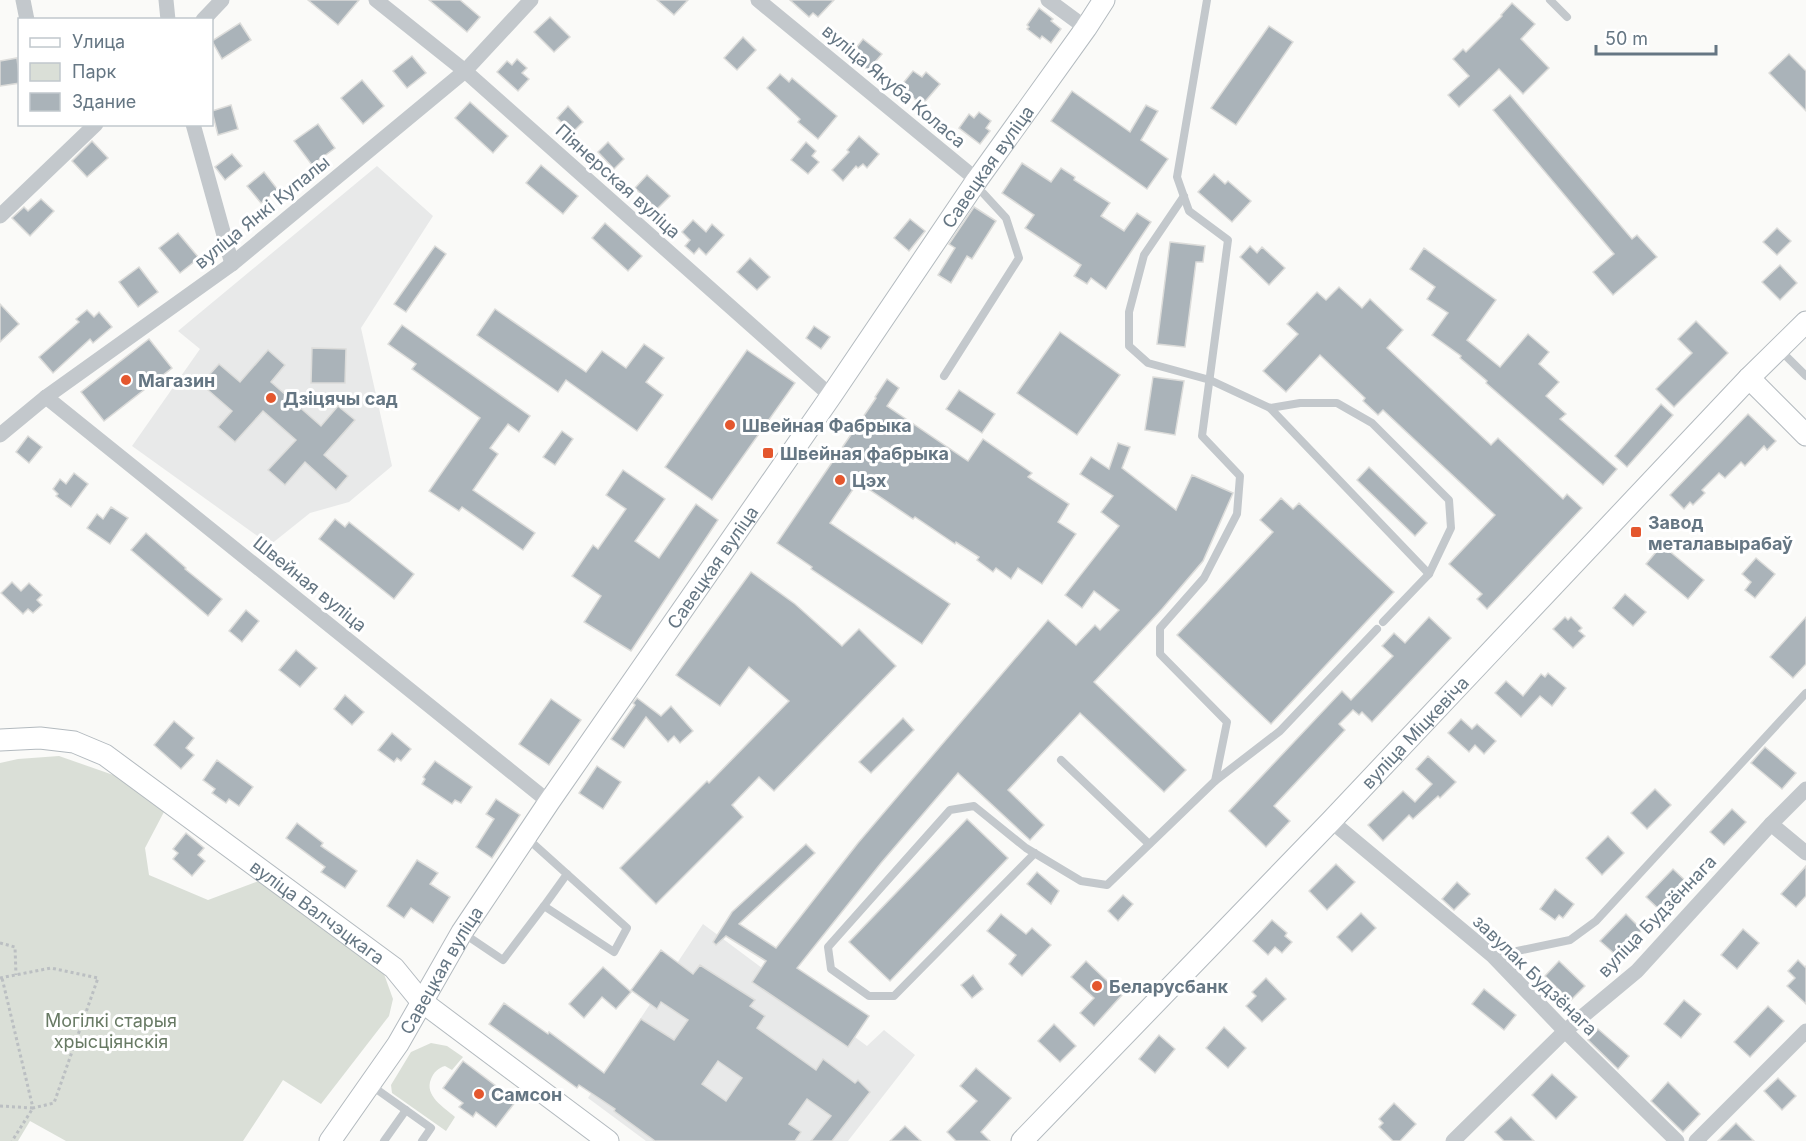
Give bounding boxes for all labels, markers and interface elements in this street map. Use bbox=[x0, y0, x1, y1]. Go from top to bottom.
legend bbox=[18, 18, 213, 126]
scale bar bbox=[1596, 18, 1716, 56]
street label: вуліца Якуба Коласа bbox=[818, 20, 970, 152]
text: 50 m bbox=[1605, 28, 1648, 49]
text: Улица bbox=[72, 31, 125, 52]
text: Парк bbox=[72, 61, 117, 82]
text: Здание bbox=[72, 91, 136, 112]
street label: Савецкая вуліца bbox=[937, 101, 1038, 232]
street label: Піянерская вуліца bbox=[551, 120, 685, 242]
street label: вуліца Янкі Купалы bbox=[190, 151, 334, 273]
place label: Магазин bbox=[138, 370, 215, 391]
marker: Магазин bbox=[119, 373, 133, 387]
place label: Дзіцячы сад bbox=[283, 388, 398, 409]
marker: Дзіцячы сад bbox=[264, 391, 278, 405]
place label: Швейная Фабрыка bbox=[742, 415, 912, 436]
marker: Швейная Фабрыка bbox=[723, 418, 737, 432]
place label: Швейная фабрыка bbox=[780, 443, 949, 464]
marker: Швейная фабрыка bbox=[761, 446, 775, 460]
place label: Цэх bbox=[852, 470, 887, 491]
marker: Цэх bbox=[833, 473, 847, 487]
street label: Савецкая вуліца bbox=[662, 502, 762, 632]
place label: Завод металавырабаў bbox=[1648, 512, 1793, 554]
marker: Завод металавырабаў bbox=[1629, 525, 1643, 539]
street label: Швейная вуліца bbox=[249, 532, 371, 636]
street label: вуліца Міцкевіча bbox=[1357, 672, 1473, 793]
street label: вуліца Будзённага bbox=[1593, 851, 1721, 981]
street label: вуліца Валчэцкага bbox=[246, 855, 389, 968]
street label: Савецкая вуліца bbox=[395, 902, 487, 1038]
street label: завулак Будзёнага bbox=[1469, 910, 1601, 1040]
place label: Беларусбанк bbox=[1109, 976, 1228, 997]
marker: Беларусбанк bbox=[1090, 979, 1104, 993]
park label: Могілкі старыя хрысціянскія bbox=[45, 1010, 177, 1052]
place label: Самсон bbox=[491, 1084, 562, 1105]
marker: Самсон bbox=[472, 1087, 486, 1101]

